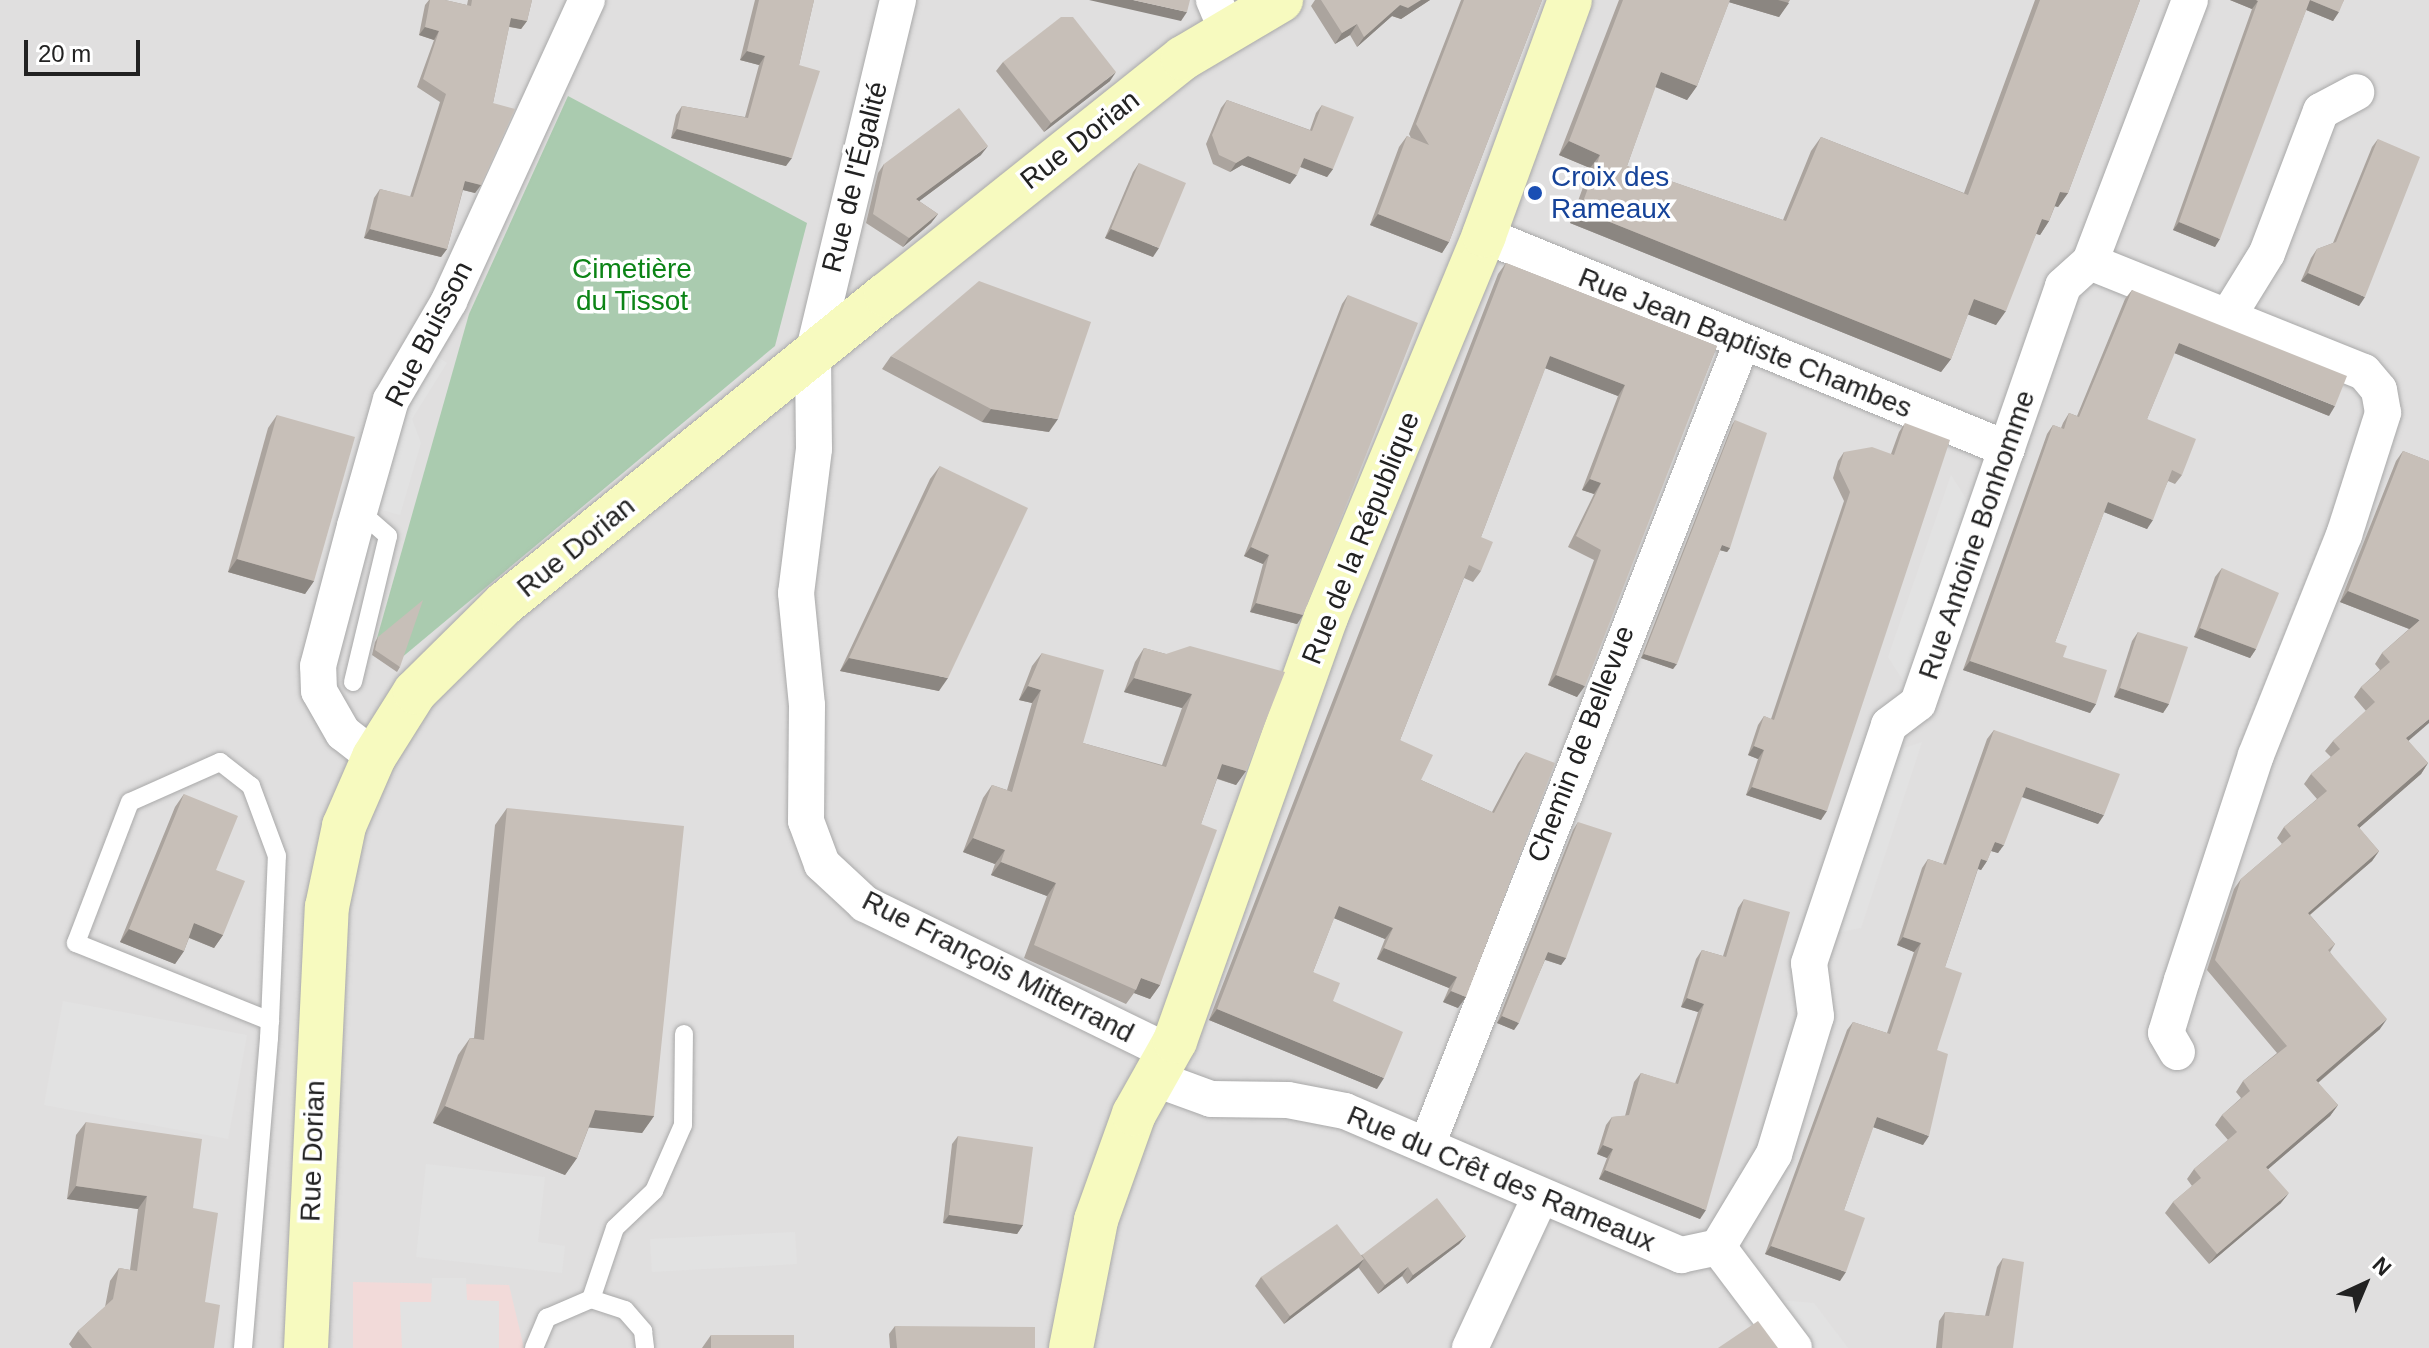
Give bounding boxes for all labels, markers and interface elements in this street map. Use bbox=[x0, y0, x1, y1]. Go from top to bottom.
scale bar bbox=[28, 24, 144, 74]
text: 20 m bbox=[38, 40, 91, 67]
street label: Rue de l'Égalité bbox=[815, 78, 895, 276]
street label: Rue Dorian bbox=[1014, 83, 1146, 197]
place label: Croix des Rameaux bbox=[1551, 160, 1671, 226]
marker: Croix des Rameaux bbox=[1526, 184, 1544, 202]
park label: Cimetière du Tissot bbox=[572, 252, 692, 318]
street label: Rue Buisson bbox=[378, 256, 480, 412]
street label: Rue Jean Baptiste Chambes bbox=[1573, 261, 1917, 425]
street label: Rue Antoine Bonhomme bbox=[1911, 385, 2043, 685]
street label: Rue de la République bbox=[1295, 407, 1427, 669]
street label: Rue Dorian bbox=[510, 489, 642, 605]
street label: Chemin de Bellevue bbox=[1520, 621, 1642, 867]
street label: Rue François Mitterrand bbox=[857, 884, 1139, 1050]
street label: Rue Dorian bbox=[294, 1080, 332, 1222]
street label: Rue du Crêt des Rameaux bbox=[1342, 1099, 1660, 1259]
north arrow bbox=[2325, 1244, 2405, 1324]
text: N bbox=[2368, 1252, 2396, 1281]

